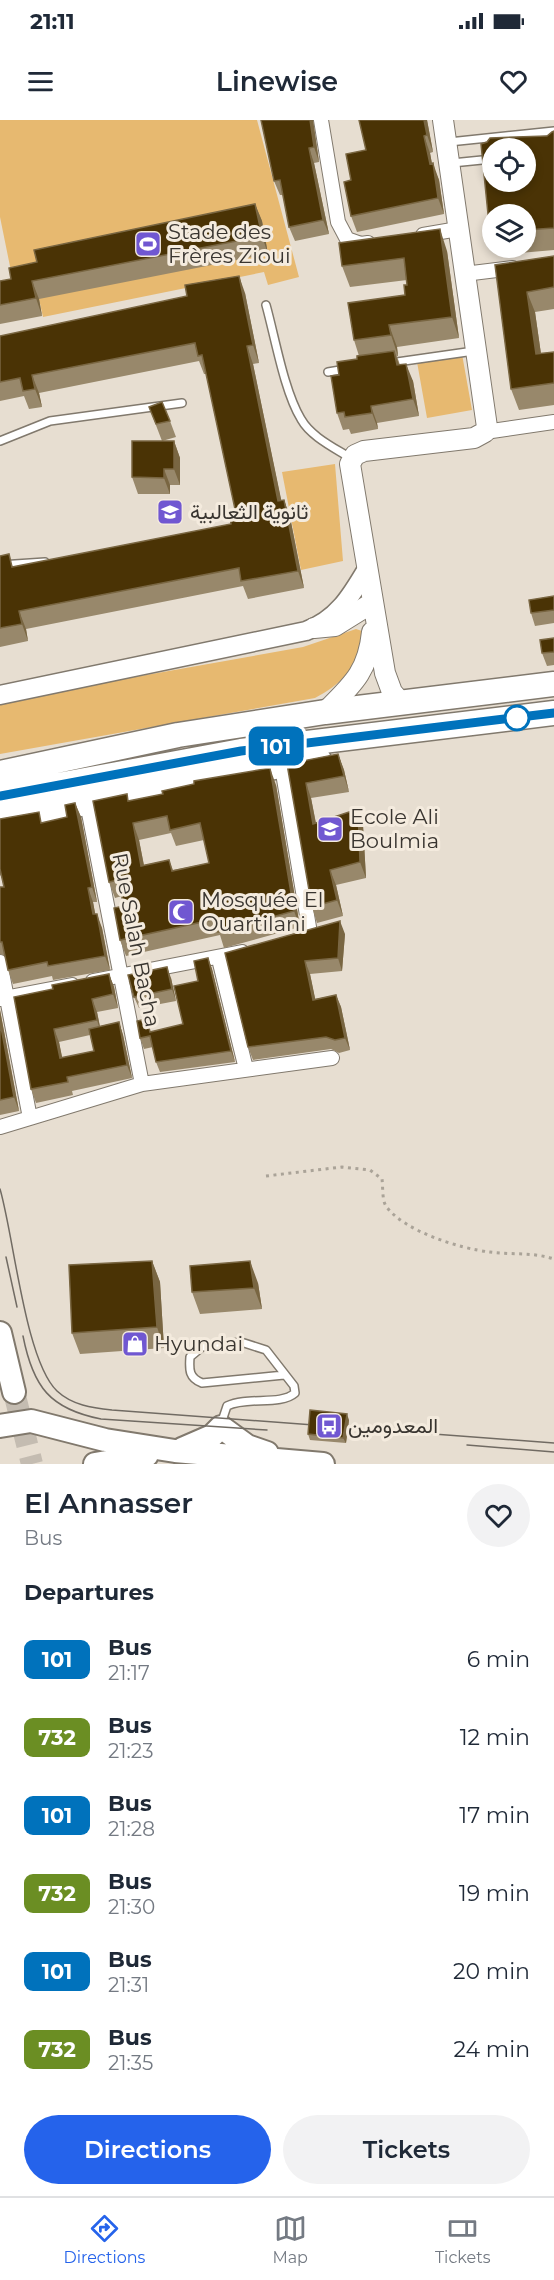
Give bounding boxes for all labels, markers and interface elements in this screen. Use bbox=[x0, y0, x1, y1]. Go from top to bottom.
text: 21:11 bbox=[30, 8, 75, 35]
icon: menu bbox=[24, 65, 57, 98]
text: Linewise bbox=[216, 65, 338, 98]
icon: heart bbox=[497, 65, 530, 98]
map controls bbox=[482, 138, 536, 258]
button: locate bbox=[482, 138, 536, 192]
button: layers bbox=[482, 204, 536, 258]
place label: Stade des Frères Zioui bbox=[168, 219, 291, 268]
sports icon: Stade des Frères Zioui bbox=[133, 229, 163, 259]
school or university icon: ثانوية الثعالبية bbox=[155, 497, 185, 527]
place label: ثانوية الثعالبية bbox=[190, 499, 309, 525]
unlabelled marker bbox=[504, 705, 530, 731]
line badge: 101 bbox=[242, 726, 310, 766]
text: 101 bbox=[261, 734, 291, 759]
place label: Ecole Ali Boulmia bbox=[350, 804, 439, 853]
school or university icon: Ecole Ali Boulmia bbox=[315, 814, 345, 844]
street label: Rue Salah Bacha bbox=[107, 851, 166, 1029]
place label: Mosquée El Ouartilani bbox=[201, 887, 323, 936]
mosque icon: Mosquée El Ouartilani bbox=[166, 897, 196, 927]
shop icon: Hyundai bbox=[120, 1329, 150, 1359]
place label: Hyundai bbox=[154, 1331, 243, 1356]
bus stop icon: المعدومين bbox=[314, 1411, 344, 1441]
place label: المعدومين bbox=[348, 1413, 438, 1439]
button: heart bbox=[467, 1484, 530, 1547]
text: El Annasser bbox=[24, 1486, 193, 1520]
text: Bus bbox=[24, 1526, 62, 1550]
text: Departures bbox=[24, 1579, 154, 1606]
text: Bus bbox=[108, 1634, 152, 1661]
text: 6 min bbox=[467, 1646, 530, 1673]
text: 101 bbox=[42, 1647, 72, 1672]
text: 21:17 bbox=[108, 1661, 150, 1685]
text: Bus bbox=[108, 1712, 152, 1739]
text: 12 min bbox=[460, 1724, 530, 1751]
text: 732 bbox=[38, 1725, 76, 1750]
text: 21:23 bbox=[108, 1739, 153, 1763]
text: Bus bbox=[108, 1790, 152, 1817]
text: 17 min bbox=[459, 1802, 530, 1829]
text: 101 bbox=[42, 1803, 72, 1828]
text: 21:28 bbox=[108, 1817, 155, 1841]
text: Bus bbox=[108, 1868, 152, 1895]
text: 19 min bbox=[459, 1880, 530, 1907]
text: 732 bbox=[38, 1881, 76, 1906]
text: 21:30 bbox=[108, 1895, 155, 1919]
text: Bus bbox=[108, 1946, 152, 1973]
text: 20 min bbox=[453, 1958, 530, 1985]
text: 101 bbox=[42, 1959, 72, 1984]
text: 21:31 bbox=[108, 1973, 149, 1997]
text: Bus bbox=[108, 2024, 152, 2051]
text: 24 min bbox=[454, 2036, 530, 2063]
text: 732 bbox=[38, 2037, 76, 2062]
text: 21:35 bbox=[108, 2051, 153, 2075]
button: Directions bbox=[24, 2115, 271, 2184]
button: Tickets bbox=[283, 2115, 530, 2184]
tab: Directions bbox=[63, 2212, 145, 2267]
tab: Map bbox=[272, 2212, 308, 2267]
tab: Tickets bbox=[435, 2212, 491, 2267]

